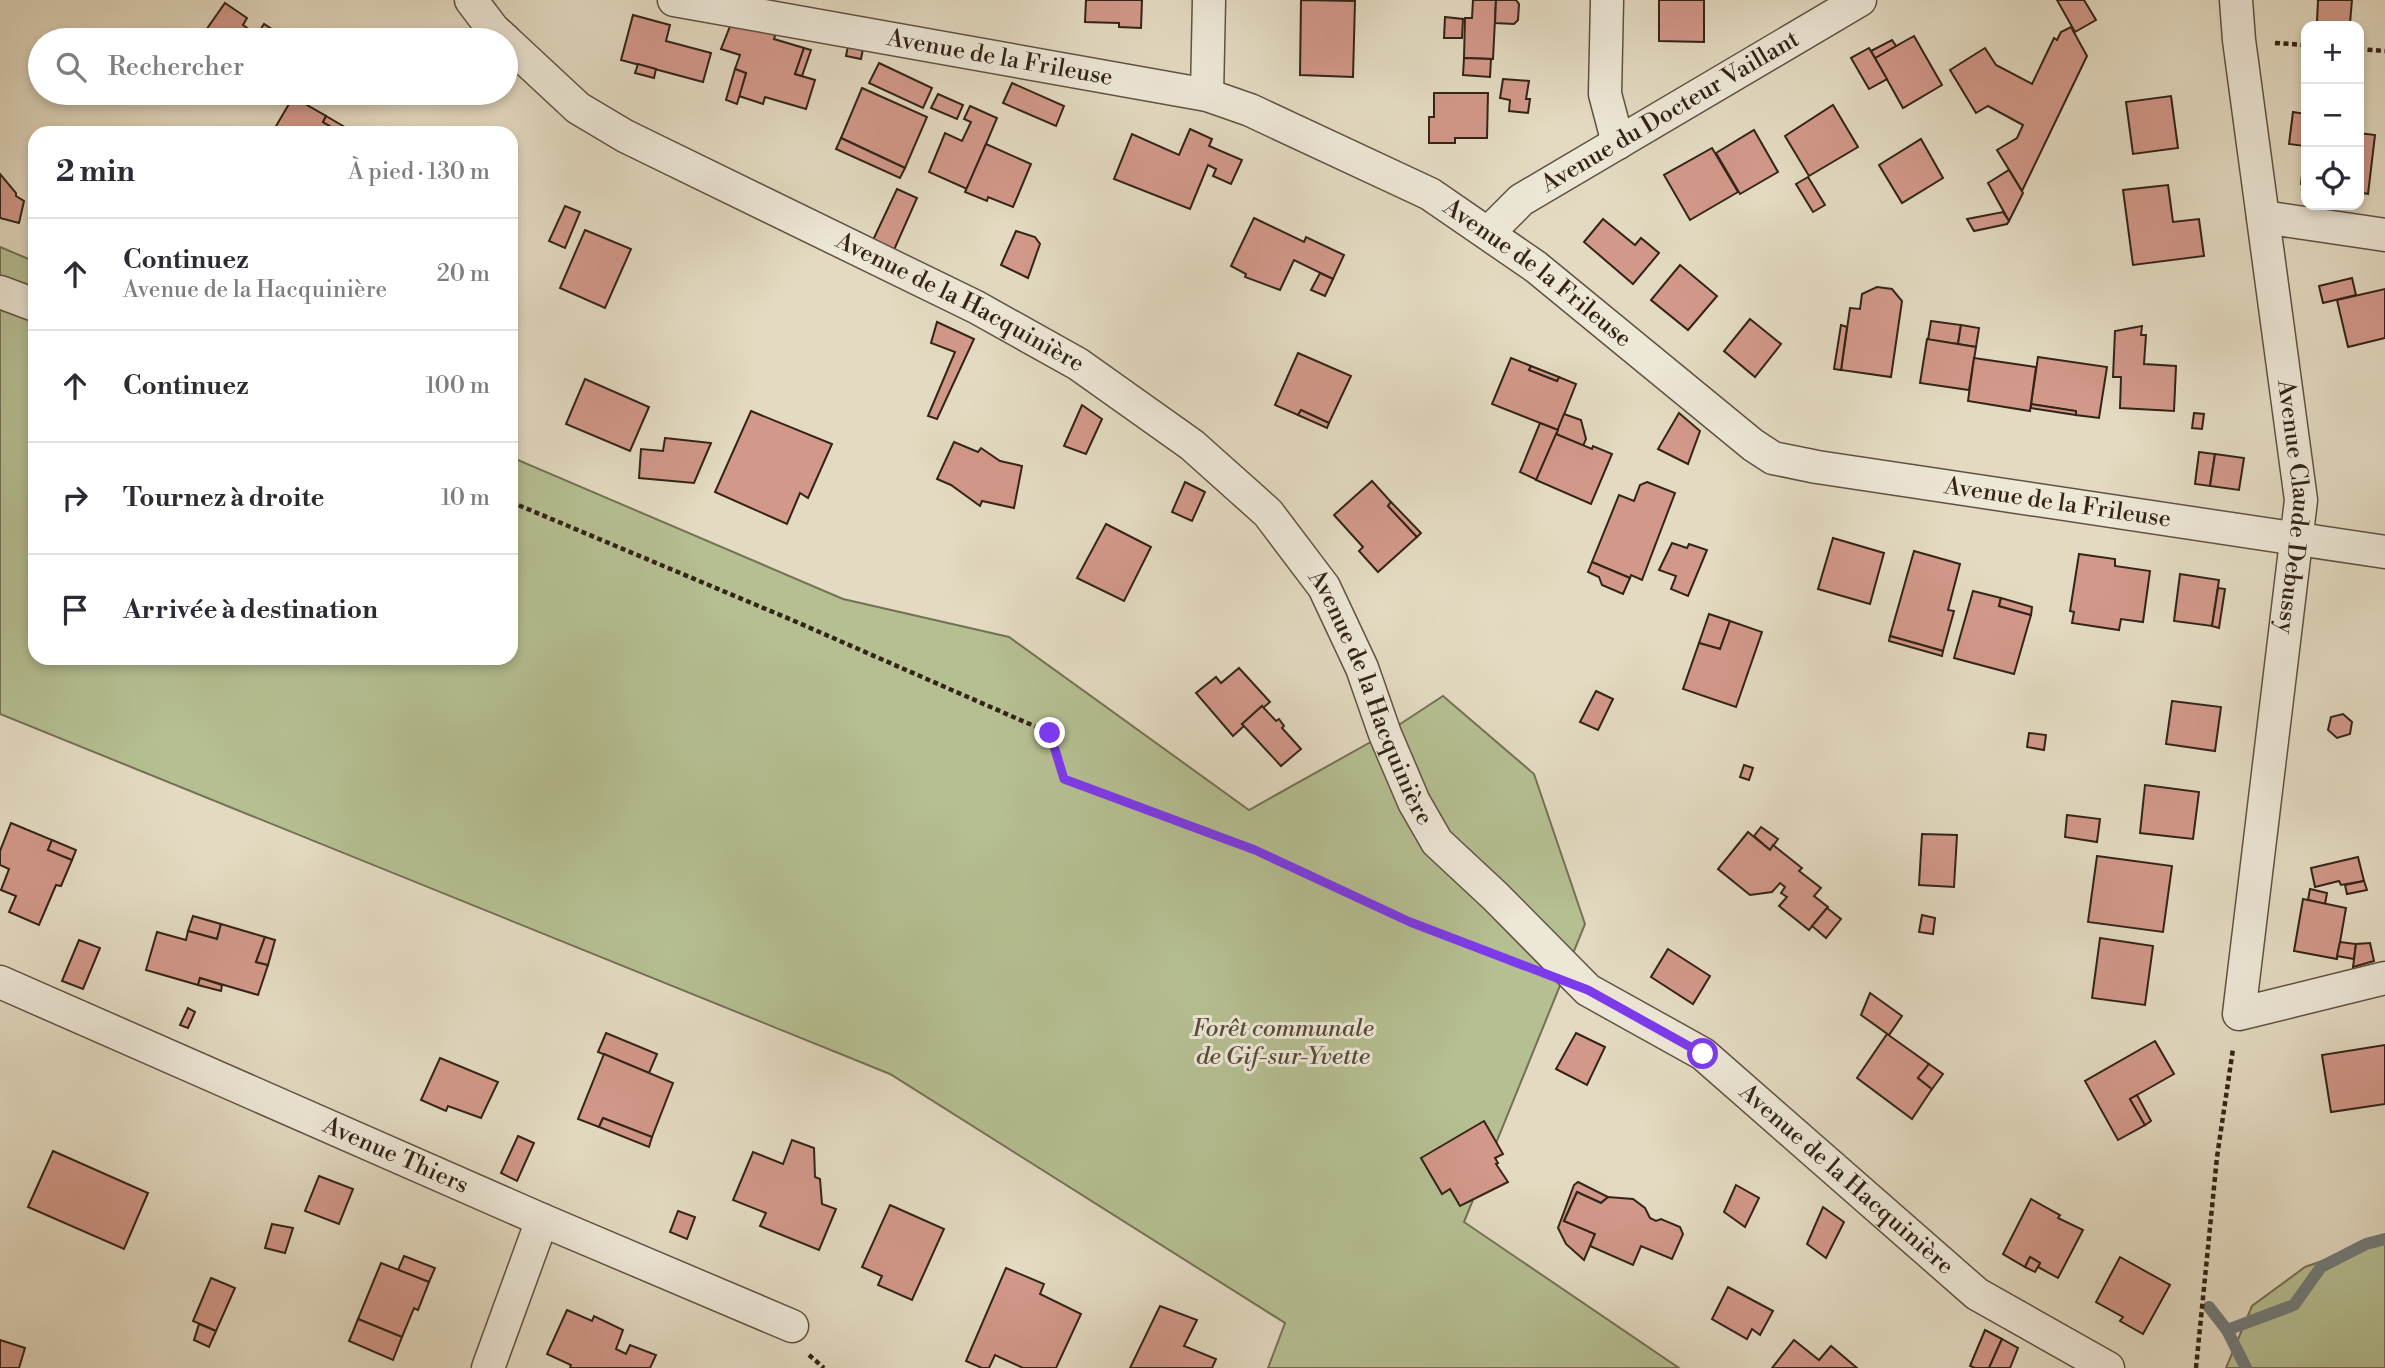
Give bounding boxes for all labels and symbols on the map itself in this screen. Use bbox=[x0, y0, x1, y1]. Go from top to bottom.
street label: Avenue de la Frileuse bbox=[884, 23, 1115, 93]
street label: Avenue du Docteur Vaillant bbox=[1535, 24, 1805, 200]
street label: Avenue de la Frileuse bbox=[1436, 192, 1638, 354]
street label: Avenue de la Hacquinière bbox=[830, 225, 1089, 379]
street label: Avenue Claude Debussy bbox=[2270, 377, 2316, 636]
street label: Avenue de la Frileuse bbox=[1941, 471, 2173, 535]
street label: Avenue de la Hacquinière bbox=[1301, 563, 1439, 831]
route end bbox=[1034, 717, 1065, 748]
park label: Forêt communale de Gif-sur-Yvette bbox=[1192, 1014, 1374, 1072]
route start bbox=[1687, 1038, 1718, 1069]
street label: Avenue de la Hacquinière bbox=[1732, 1077, 1960, 1282]
street label: Avenue Thiers bbox=[317, 1110, 473, 1201]

